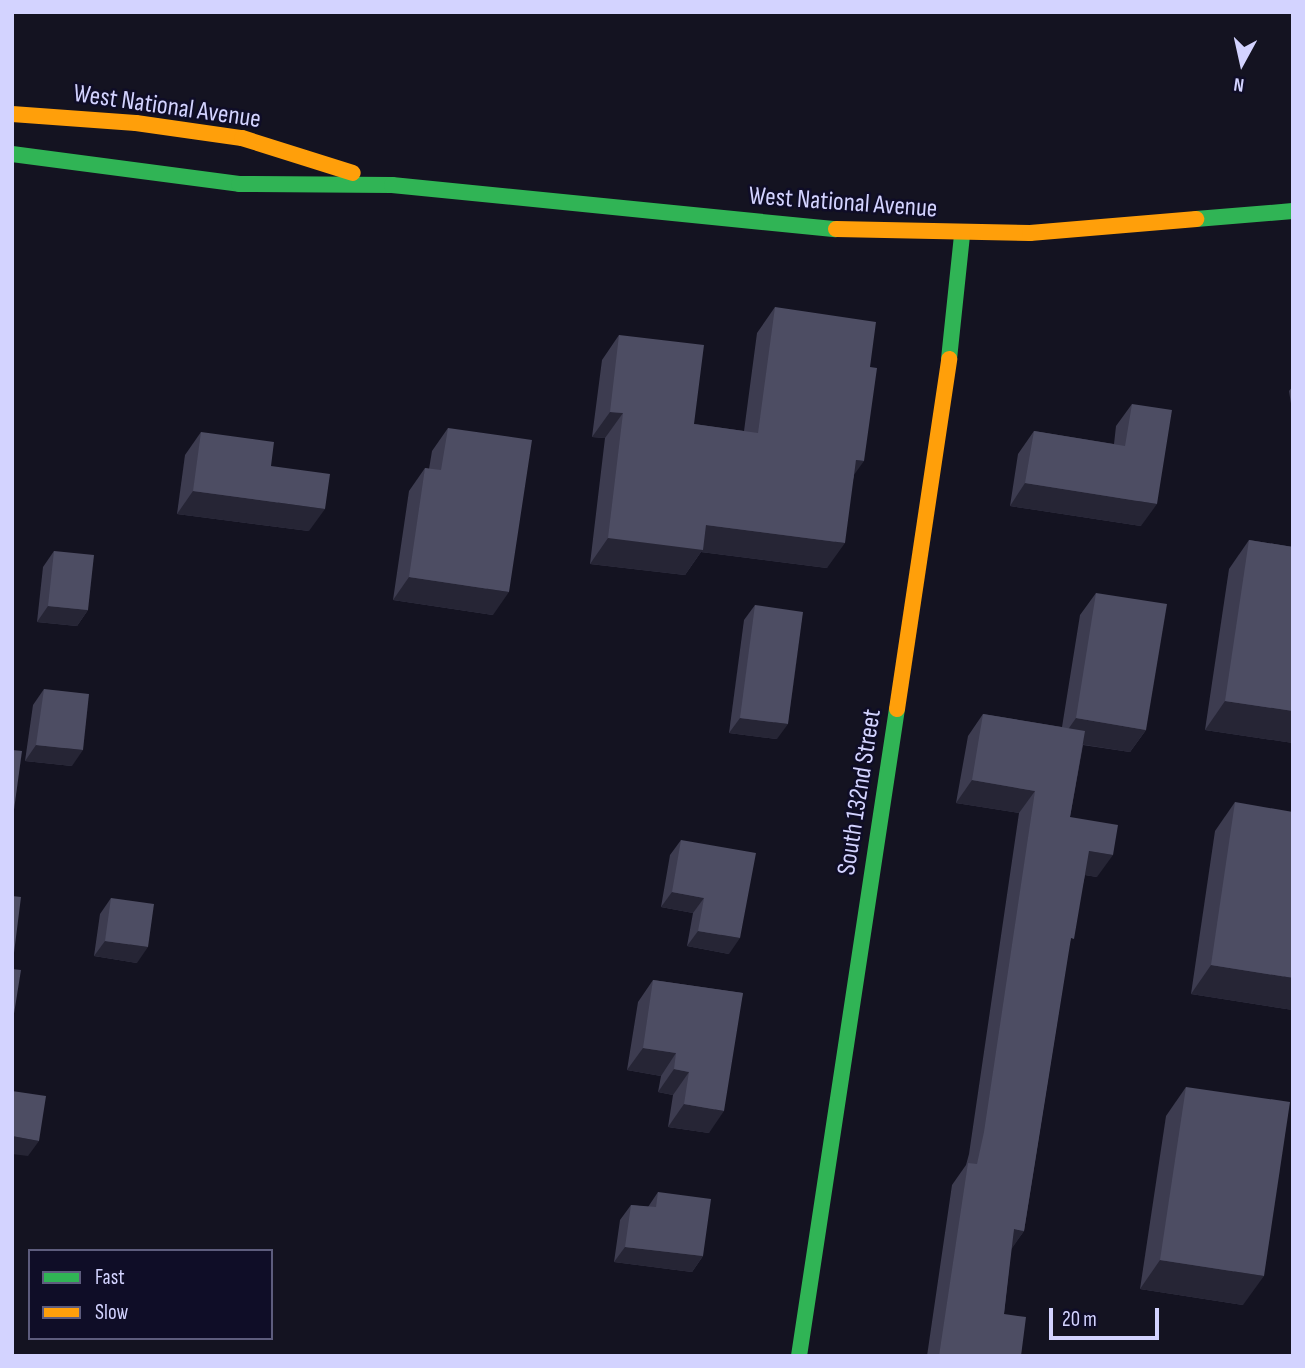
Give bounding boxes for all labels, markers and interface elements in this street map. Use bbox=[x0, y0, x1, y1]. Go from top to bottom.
north arrow bbox=[1207, 28, 1277, 98]
text: N bbox=[1232, 72, 1246, 96]
street label: West National Avenue bbox=[71, 78, 263, 136]
street label: West National Avenue bbox=[748, 181, 938, 225]
street label: South 132nd Street bbox=[831, 707, 889, 877]
legend bbox=[28, 1249, 273, 1340]
text: Fast bbox=[95, 1265, 125, 1290]
scale bar bbox=[1053, 1294, 1163, 1338]
text: Slow bbox=[95, 1300, 128, 1325]
text: 20 m bbox=[1062, 1307, 1097, 1332]

